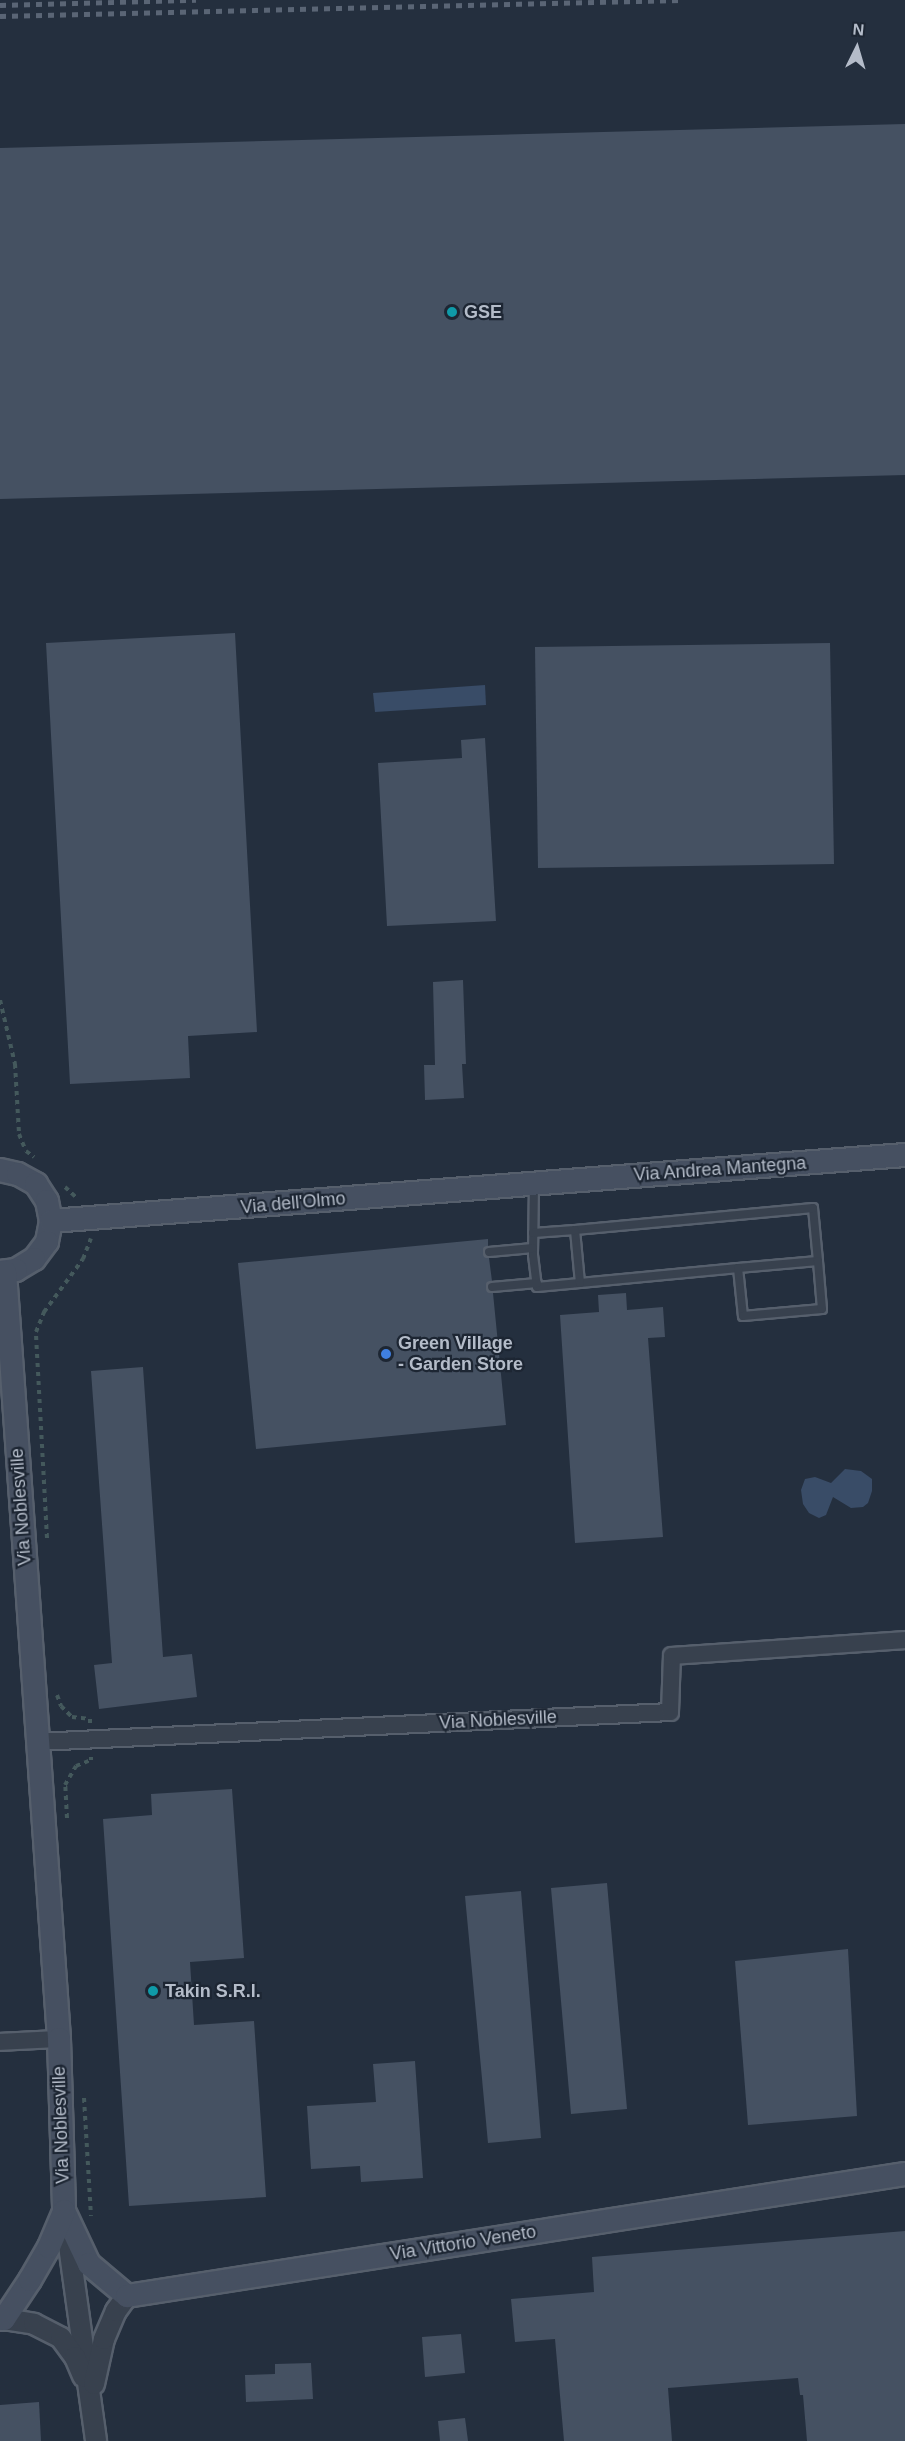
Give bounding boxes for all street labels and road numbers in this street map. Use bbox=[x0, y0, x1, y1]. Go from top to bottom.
street label: Via Andrea Mantegna bbox=[633, 1152, 807, 1186]
street label: Via dell'Olmo bbox=[240, 1188, 346, 1218]
street label: Via Noblesville bbox=[6, 1448, 36, 1566]
street label: Via Noblesville bbox=[439, 1706, 557, 1734]
street label: Via Noblesville bbox=[48, 2066, 74, 2184]
street label: Via Vittorio Veneto bbox=[388, 2221, 538, 2265]

